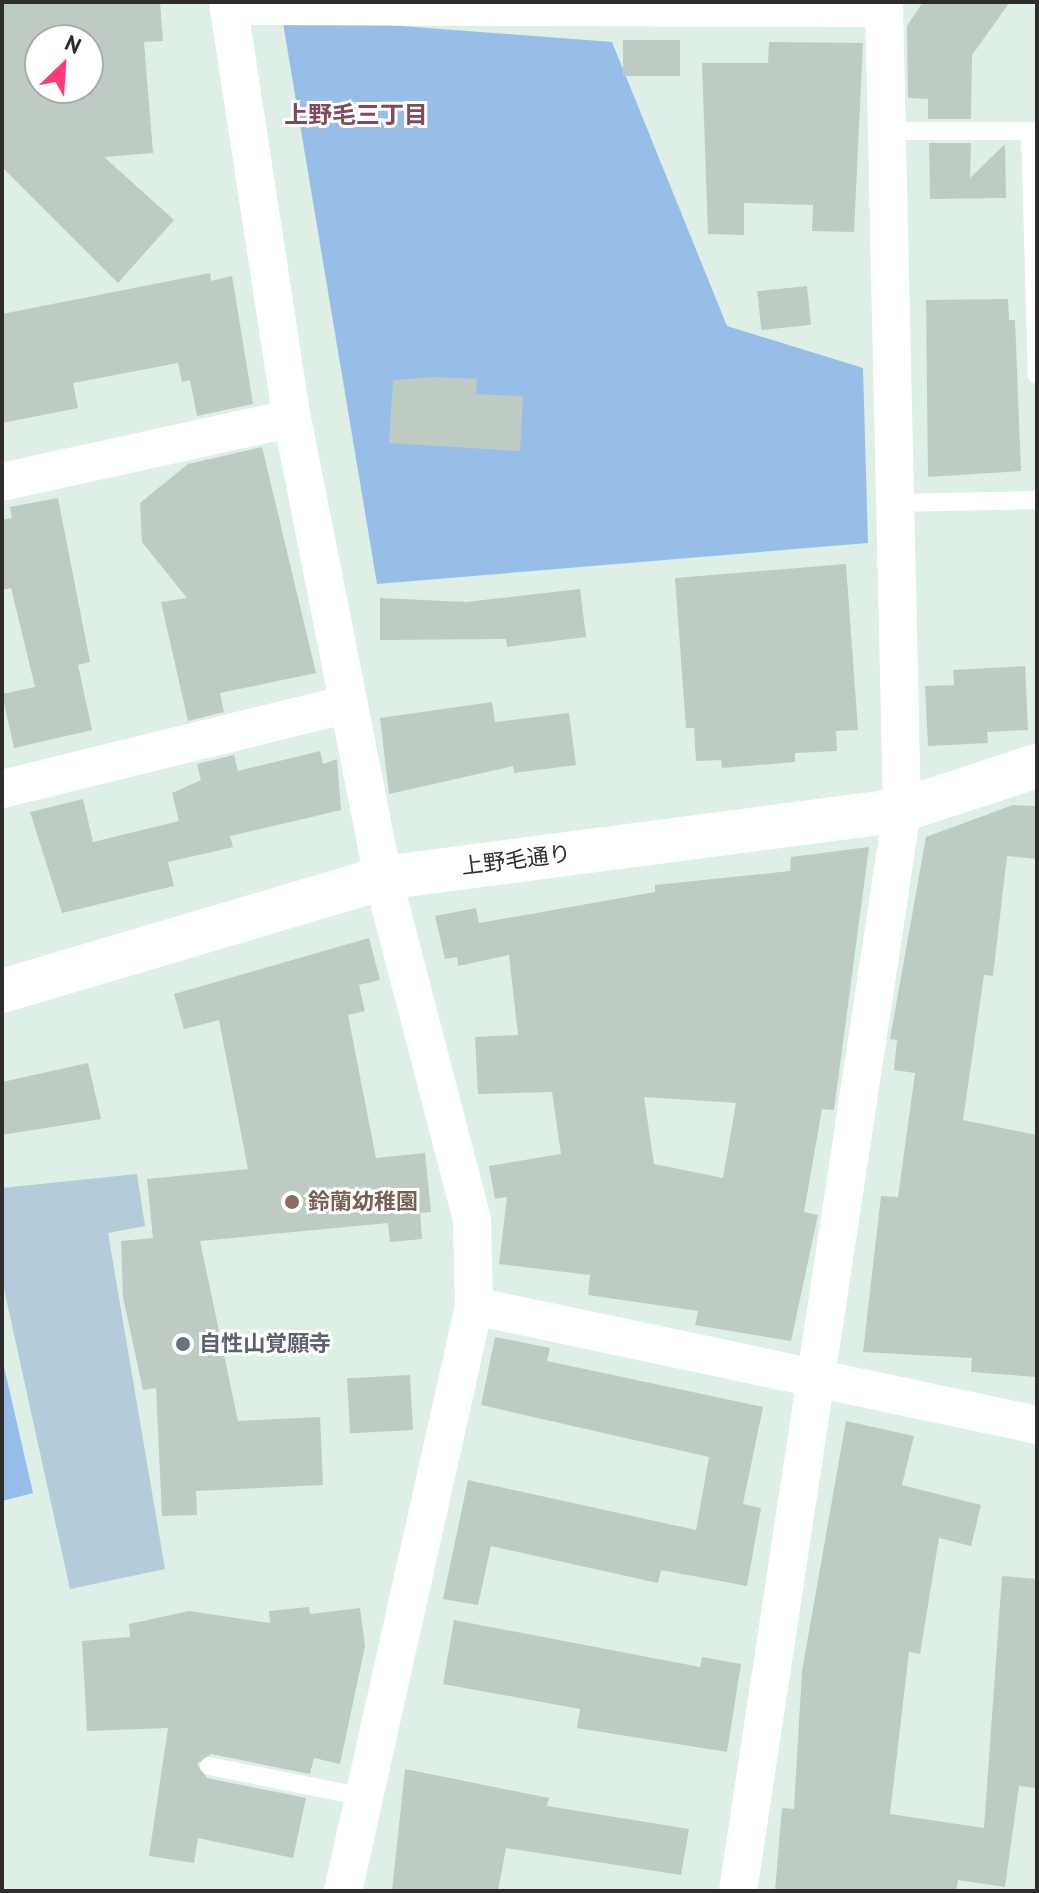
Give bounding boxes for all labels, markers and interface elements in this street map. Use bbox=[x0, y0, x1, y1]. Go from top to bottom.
north arrow bbox=[24, 24, 104, 104]
text: N bbox=[61, 28, 86, 60]
district label: 上野毛三丁目 bbox=[284, 101, 428, 129]
street label: 上野毛通り bbox=[460, 840, 572, 880]
place label: 鈴蘭幼稚園 bbox=[308, 1189, 418, 1215]
marker: 鈴蘭幼稚園 bbox=[283, 1193, 301, 1211]
place label: 自性山覚願寺 bbox=[199, 1331, 331, 1357]
marker: 自性山覚願寺 bbox=[174, 1335, 192, 1353]

